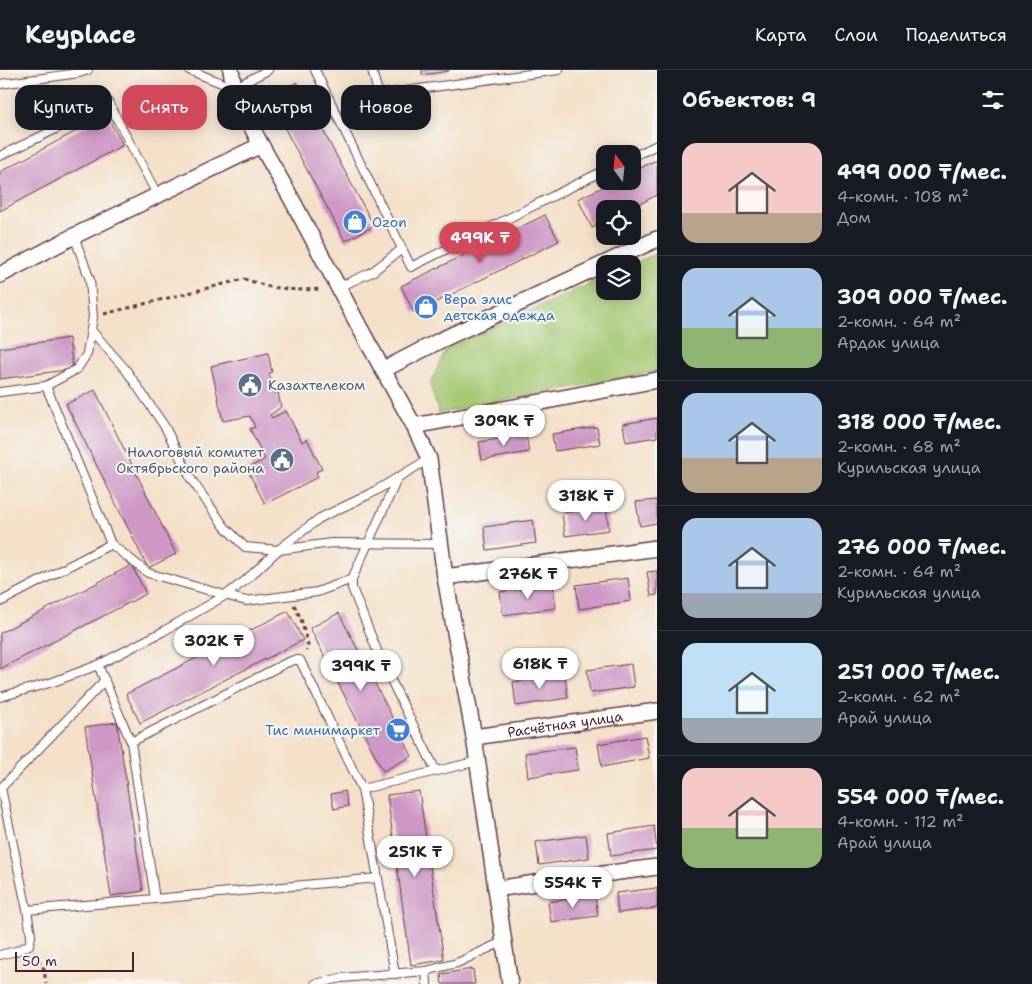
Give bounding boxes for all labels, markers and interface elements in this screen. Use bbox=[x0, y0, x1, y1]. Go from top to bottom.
text: Keyplace bbox=[25, 19, 136, 51]
text: Карта bbox=[755, 23, 806, 47]
text: Слои bbox=[834, 23, 878, 47]
text: Поделиться bbox=[906, 23, 1007, 47]
chip: Купить bbox=[15, 85, 112, 130]
chip: Снять bbox=[122, 85, 207, 130]
chip: Фильтры bbox=[217, 85, 331, 130]
chip: Новое bbox=[341, 85, 431, 130]
text: Объектов: 9 bbox=[682, 86, 816, 114]
icon: filters bbox=[979, 86, 1007, 114]
north arrow bbox=[596, 145, 641, 190]
map controls bbox=[596, 145, 641, 300]
text: 499 000 ₸/мес. bbox=[837, 158, 1007, 186]
icon: home bbox=[722, 163, 782, 223]
text: 4-комн. · 108 m² bbox=[837, 186, 969, 207]
button: locate bbox=[596, 200, 641, 245]
text: Дом bbox=[837, 207, 871, 228]
shop icon: Ozon bbox=[342, 209, 368, 235]
place label: Ozon bbox=[372, 213, 407, 231]
pin: 499K ₸ bbox=[439, 222, 521, 264]
text: 499K ₸ bbox=[450, 227, 510, 248]
button: layers bbox=[596, 255, 641, 300]
text: 309 000 ₸/мес. bbox=[837, 283, 1007, 311]
icon: home bbox=[722, 288, 782, 348]
place label: Вера элис детская одежда bbox=[444, 290, 555, 324]
shop icon: Вера элис детская одежда bbox=[413, 294, 439, 320]
text: 2-комн. · 64 m² bbox=[837, 311, 961, 332]
text: Ардак улица bbox=[837, 332, 940, 353]
public building icon: Казахтелеком bbox=[237, 372, 263, 398]
place label: Казахтелеком bbox=[268, 376, 365, 394]
pin: 309K ₸ bbox=[463, 404, 545, 447]
text: 318 000 ₸/мес. bbox=[837, 408, 1002, 436]
text: 309K ₸ bbox=[474, 410, 534, 431]
icon: home bbox=[722, 413, 782, 473]
text: 2-комн. · 68 m² bbox=[837, 436, 961, 457]
place label: Налоговый комитет Октябрьского района bbox=[116, 443, 265, 477]
public building icon: Налоговый комитет Октябрьского района bbox=[269, 447, 295, 473]
text: Курильская улица bbox=[837, 457, 981, 478]
pin: 318K ₸ bbox=[545, 480, 627, 522]
text: 318K ₸ bbox=[558, 485, 614, 506]
text: 276 000 ₸/мес. bbox=[837, 533, 1007, 561]
icon: home bbox=[722, 538, 782, 598]
pin: 276K ₸ bbox=[487, 558, 569, 600]
text: 2-комн. · 64 m² bbox=[837, 561, 961, 582]
text: 276K ₸ bbox=[498, 563, 558, 584]
text: Курильская улица bbox=[837, 582, 981, 603]
pin: 302K ₸ bbox=[173, 624, 255, 667]
text: 302K ₸ bbox=[184, 630, 244, 651]
pin: 618K ₸ bbox=[499, 648, 581, 690]
pin: 399K ₸ bbox=[320, 650, 402, 692]
text: 618K ₸ bbox=[513, 653, 567, 674]
text: 399K ₸ bbox=[331, 655, 391, 676]
text: 251 000 ₸/мес. bbox=[837, 658, 1000, 686]
icon: home bbox=[722, 663, 782, 723]
text: 2-комн. · 62 m² bbox=[837, 686, 961, 707]
street label: Расчётная улица bbox=[506, 707, 624, 741]
text: Арай улица bbox=[837, 707, 932, 728]
supermarket icon: Тис минимаркет bbox=[385, 717, 411, 743]
place label: Тис минимаркет bbox=[265, 721, 381, 739]
text: 554 000 ₸/мес. bbox=[837, 783, 1004, 811]
icon: home bbox=[722, 788, 782, 848]
text: 4-комн. · 112 m² bbox=[837, 811, 964, 832]
text: Арай улица bbox=[837, 832, 932, 853]
pin: 251K ₸ bbox=[374, 836, 456, 878]
text: 251K ₸ bbox=[388, 841, 442, 862]
pin: 554K ₸ bbox=[532, 866, 614, 909]
text: 554K ₸ bbox=[544, 872, 602, 893]
scale bar bbox=[15, 949, 134, 972]
text: 50 m bbox=[22, 952, 57, 970]

